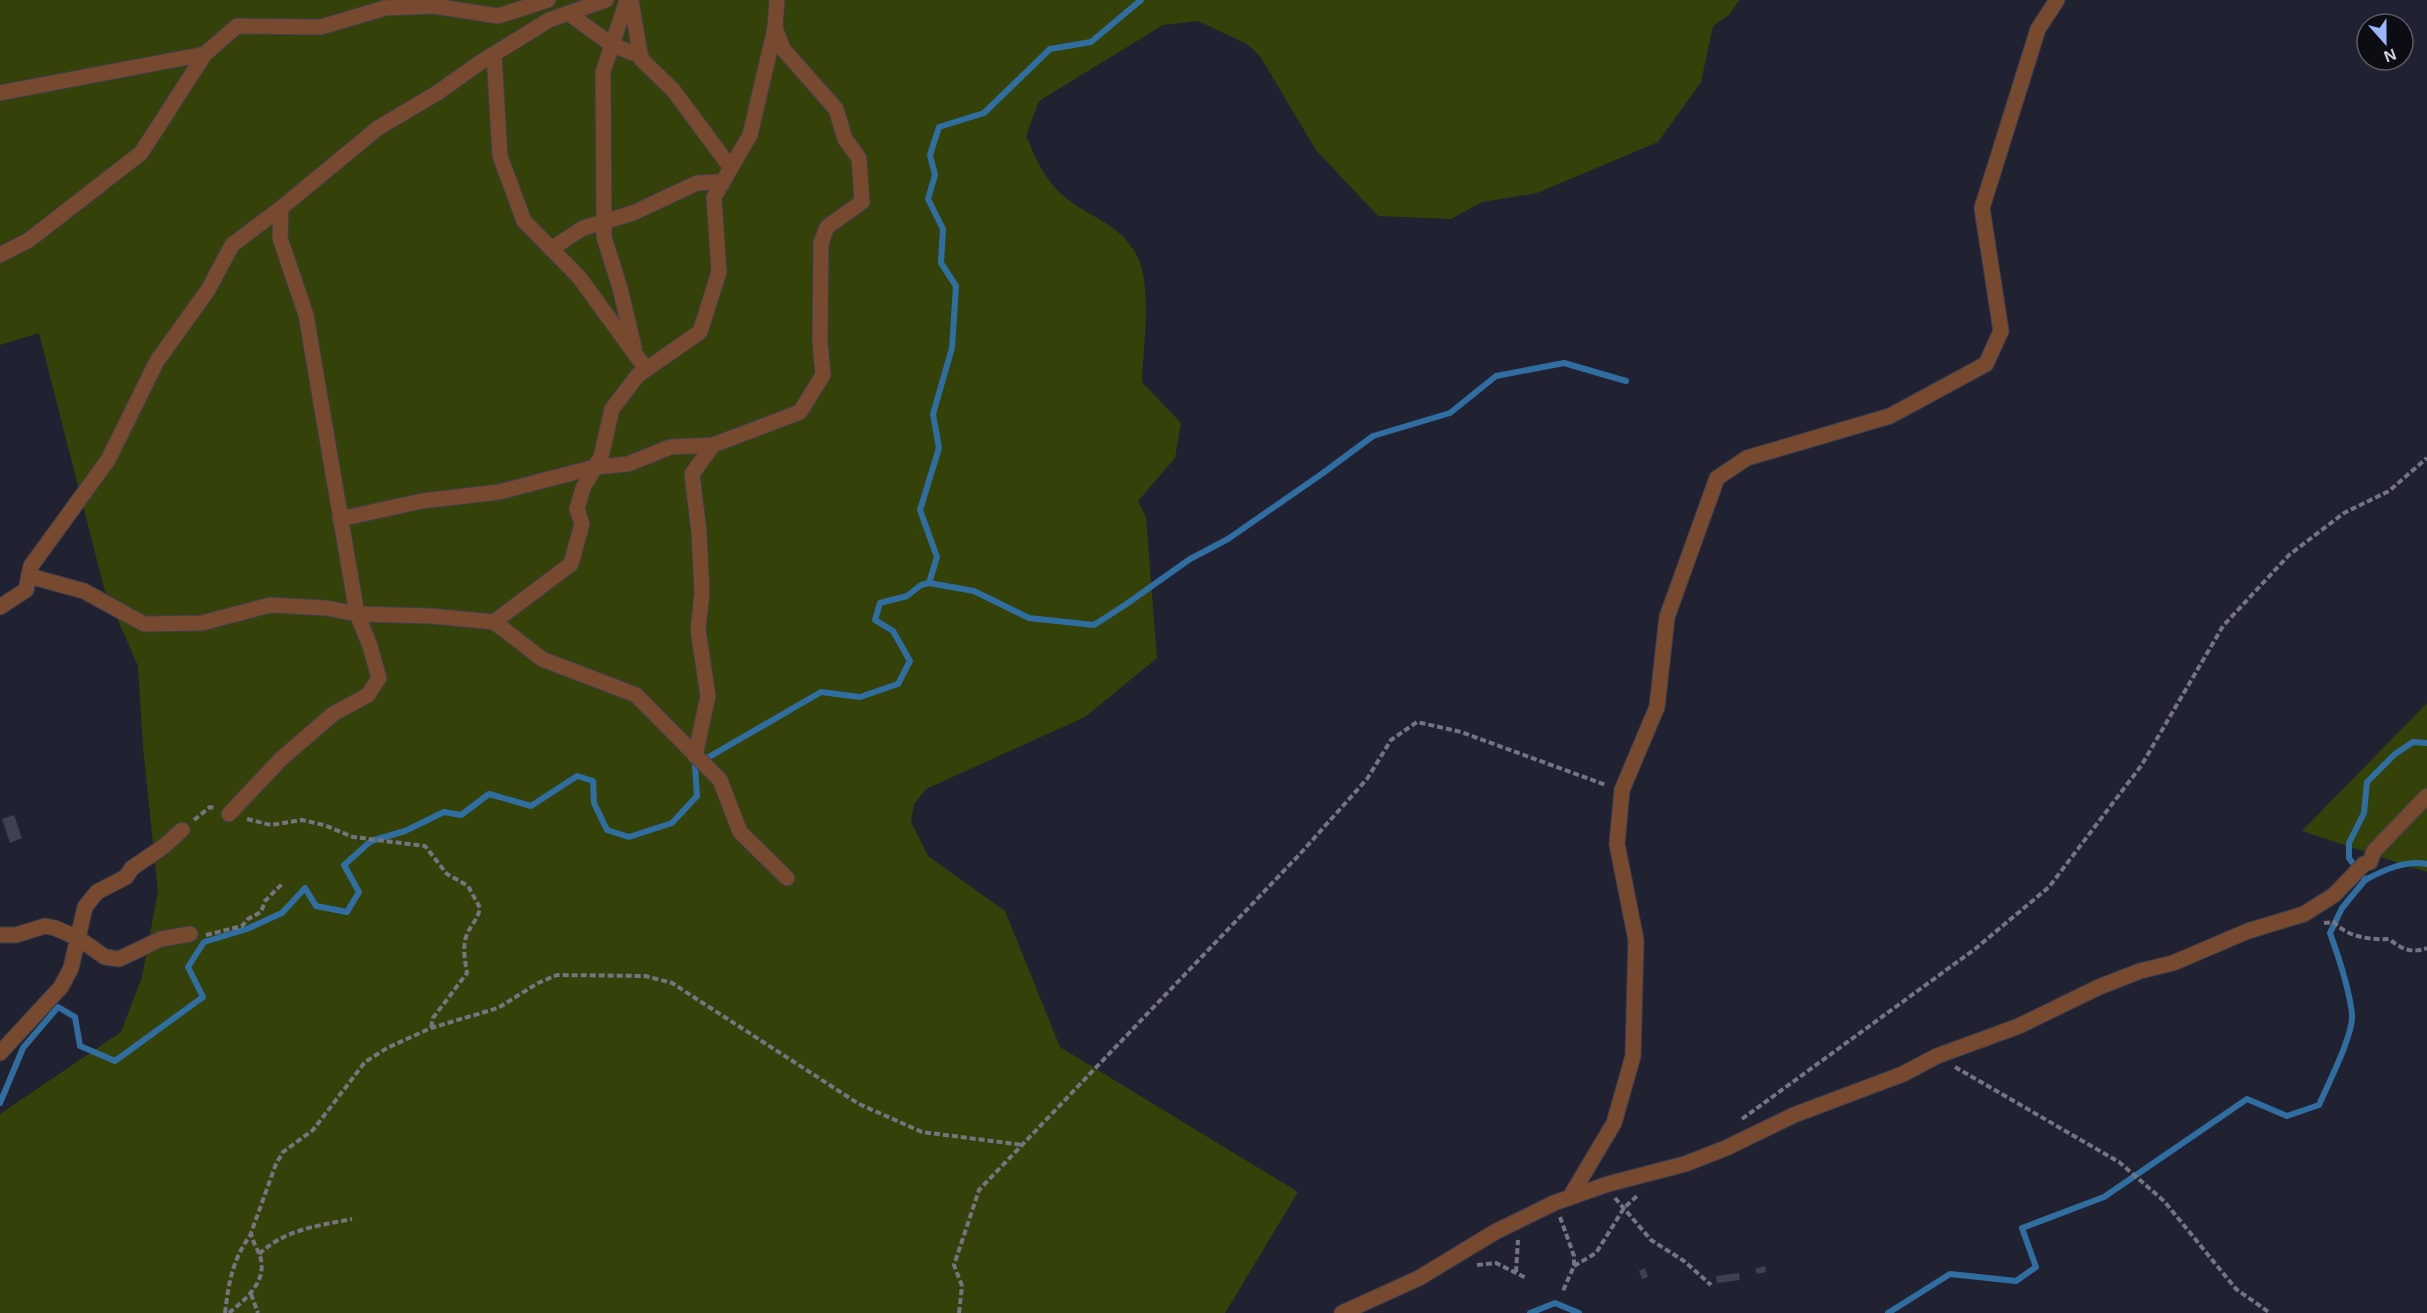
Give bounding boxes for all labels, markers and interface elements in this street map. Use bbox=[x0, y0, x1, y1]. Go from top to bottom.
north arrow bbox=[2355, 12, 2415, 72]
text: N bbox=[2382, 46, 2399, 66]

